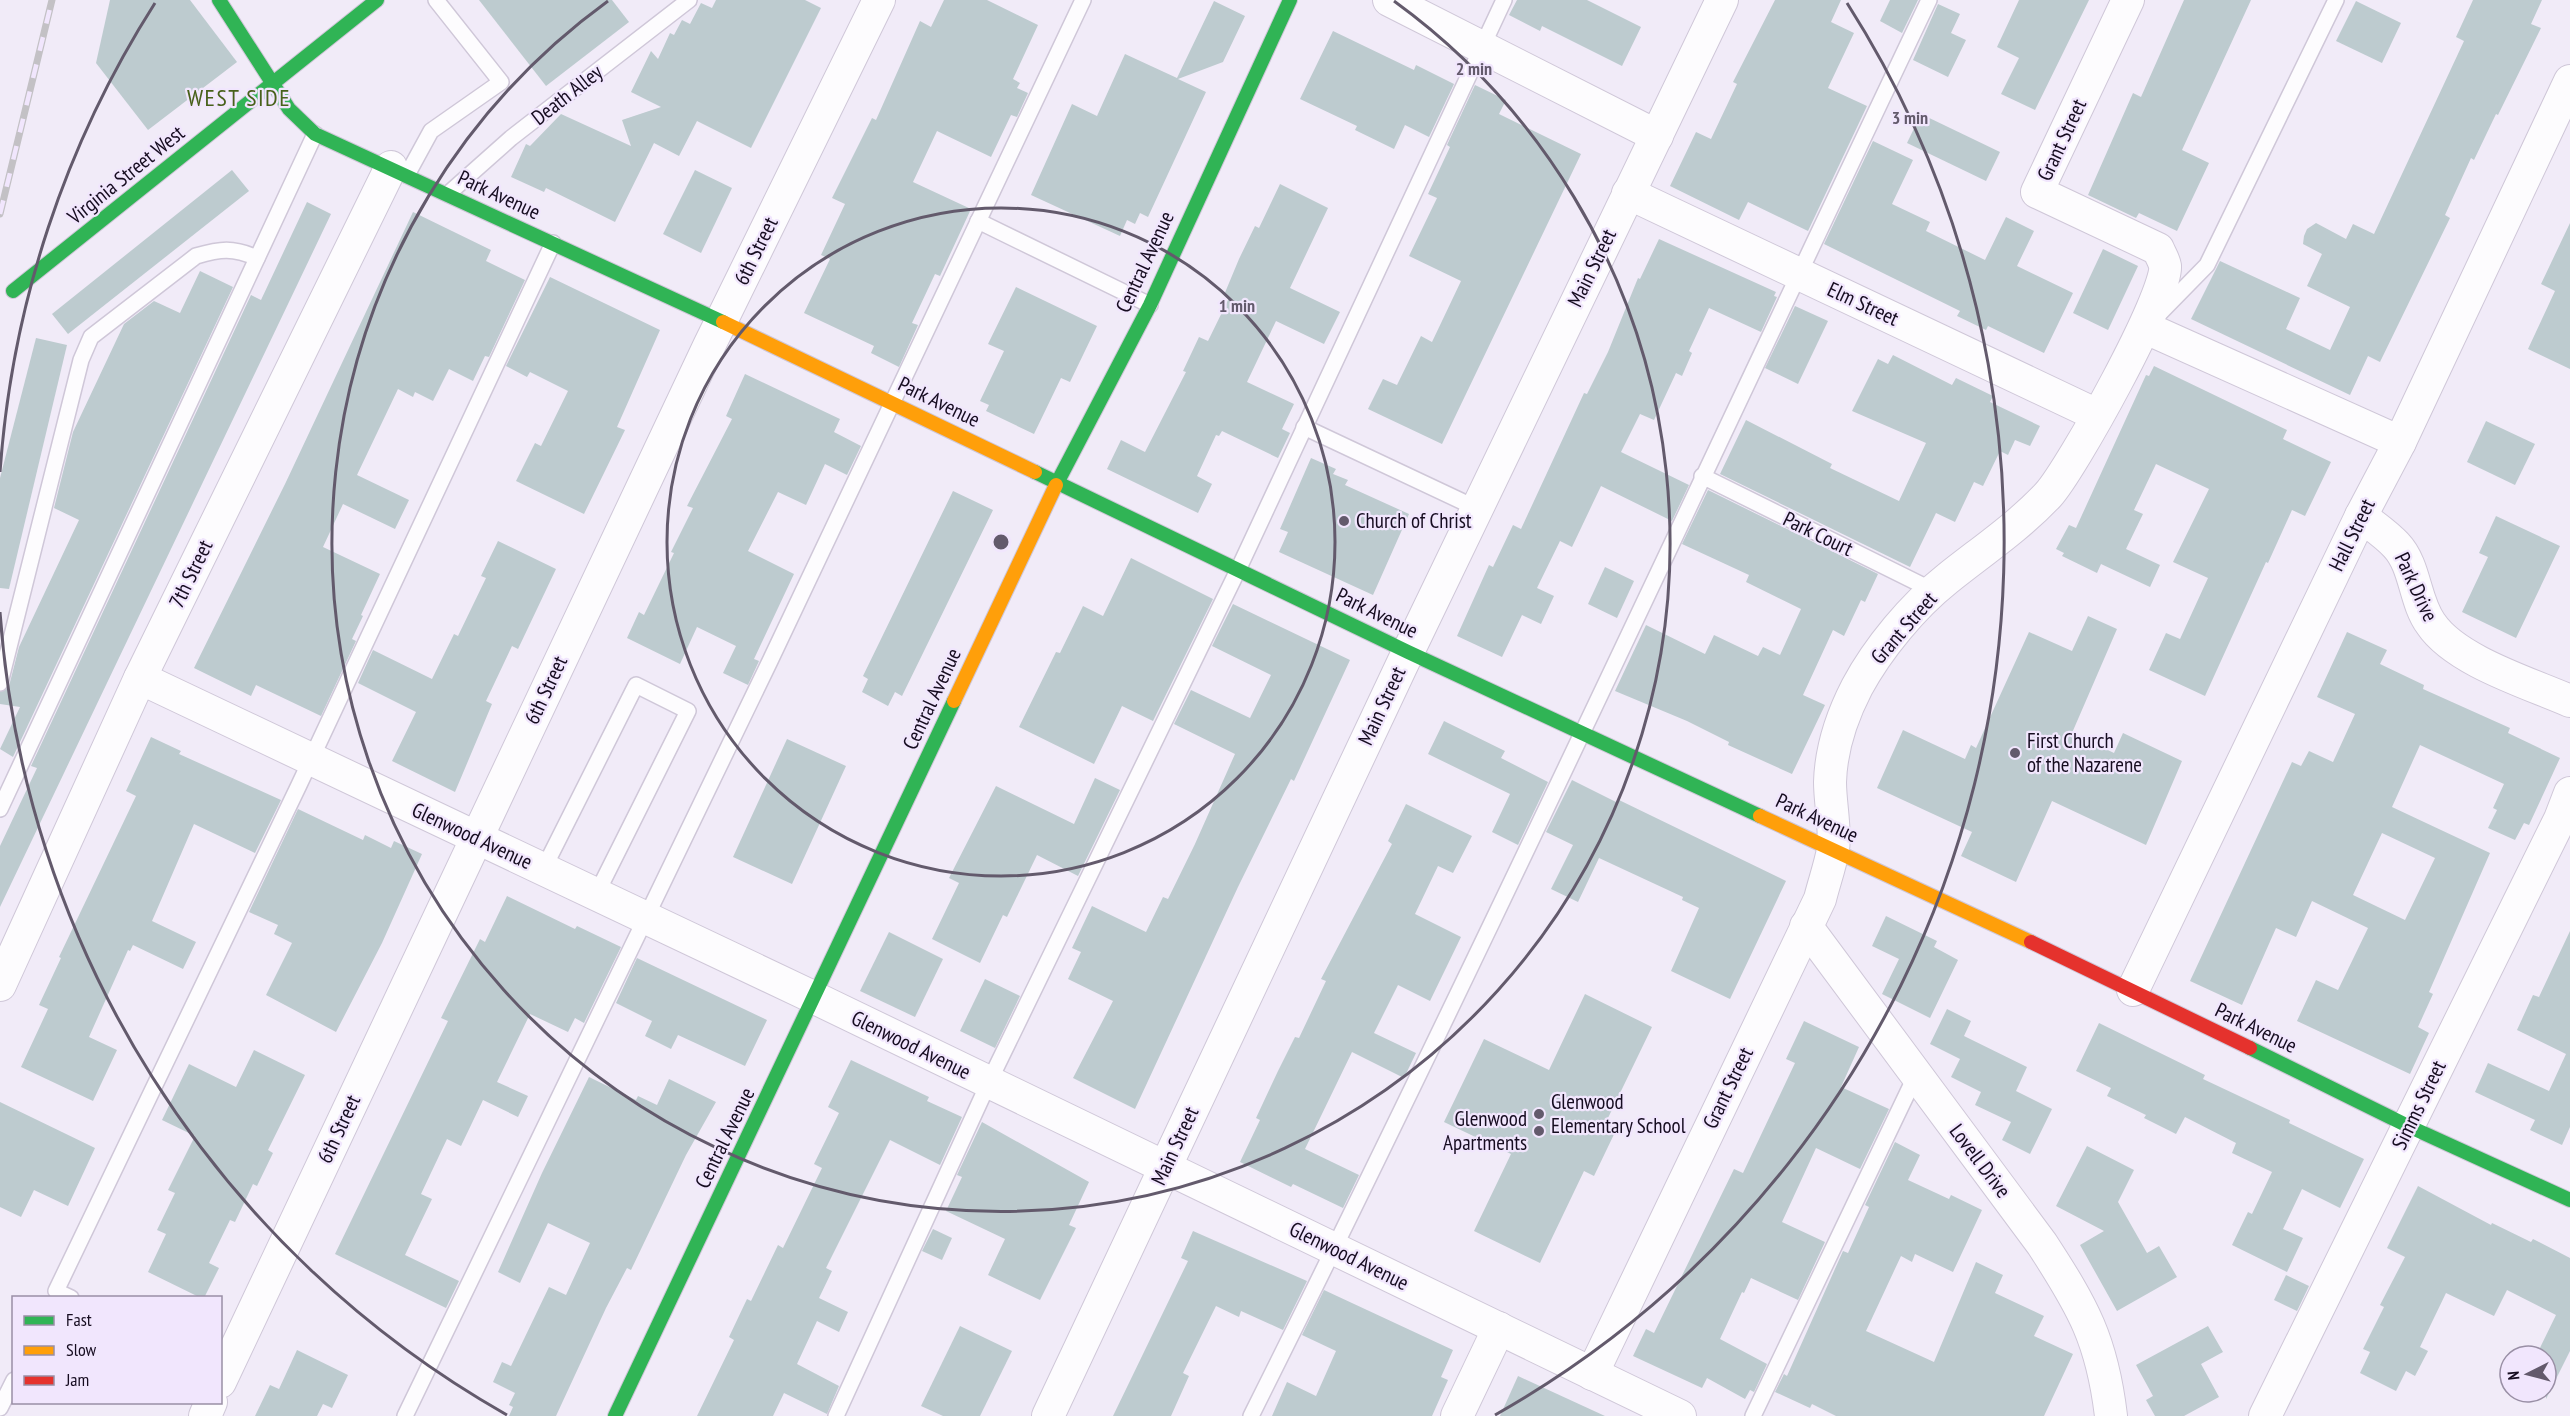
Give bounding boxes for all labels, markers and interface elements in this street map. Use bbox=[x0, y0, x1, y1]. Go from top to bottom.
text: 2 min bbox=[1456, 57, 1492, 80]
street label: Death Alley bbox=[526, 58, 608, 131]
district label: WEST SIDE bbox=[187, 82, 291, 113]
street label: Grant Street bbox=[2031, 94, 2092, 185]
text: 3 min bbox=[1892, 106, 1928, 129]
street label: Virginia Street West bbox=[61, 119, 190, 231]
street label: Park Avenue bbox=[454, 164, 545, 225]
street label: Central Avenue bbox=[1109, 207, 1180, 317]
street label: 6th Street bbox=[728, 212, 784, 289]
street label: Main Street bbox=[1561, 224, 1622, 311]
street label: Elm Street bbox=[1823, 275, 1903, 332]
text: 1 min bbox=[1219, 294, 1255, 317]
street label: Park Avenue bbox=[894, 370, 985, 433]
street label: Hall Street bbox=[2322, 494, 2381, 575]
street label: Park Court bbox=[1779, 505, 1858, 562]
place label: Church of Christ bbox=[1356, 507, 1472, 534]
marker: Church of Christ bbox=[1337, 514, 1351, 528]
centre of rings bbox=[991, 532, 1011, 552]
street label: 7th Street bbox=[163, 535, 219, 612]
street label: Park Drive bbox=[2389, 548, 2444, 626]
street label: Park Avenue bbox=[1332, 581, 1423, 644]
street label: Grant Street bbox=[1865, 586, 1943, 670]
street label: Central Avenue bbox=[896, 644, 967, 754]
street label: 6th Street bbox=[518, 651, 573, 728]
street label: Main Street bbox=[1352, 662, 1412, 749]
place label: First Church of the Nazarene bbox=[2027, 727, 2142, 778]
marker: First Church of the Nazarene bbox=[2008, 746, 2022, 760]
street label: Park Avenue bbox=[1772, 787, 1863, 848]
street label: Glenwood Avenue bbox=[408, 796, 537, 875]
street label: Park Avenue bbox=[2211, 996, 2302, 1059]
street label: Glenwood Avenue bbox=[847, 1004, 975, 1085]
street label: Grant Street bbox=[1696, 1042, 1759, 1133]
street label: Simms Street bbox=[2385, 1056, 2452, 1154]
street label: Central Avenue bbox=[689, 1083, 761, 1193]
place label: Glenwood Elementary School bbox=[1551, 1088, 1686, 1139]
street label: 6th Street bbox=[311, 1090, 366, 1167]
street label: Main Street bbox=[1145, 1102, 1205, 1189]
place label: Glenwood Apartments bbox=[1443, 1105, 1527, 1156]
marker: Glenwood Elementary School bbox=[1532, 1107, 1546, 1121]
street label: Lovell Drive bbox=[1944, 1118, 2017, 1203]
marker: Glenwood Apartments bbox=[1532, 1124, 1546, 1138]
street label: Glenwood Avenue bbox=[1285, 1215, 1413, 1296]
legend bbox=[12, 1296, 222, 1404]
text: Fast bbox=[66, 1308, 92, 1331]
text: Slow bbox=[66, 1338, 97, 1361]
north arrow bbox=[2498, 1344, 2558, 1404]
text: Jam bbox=[65, 1368, 89, 1391]
text: N bbox=[2503, 1370, 2523, 1381]

